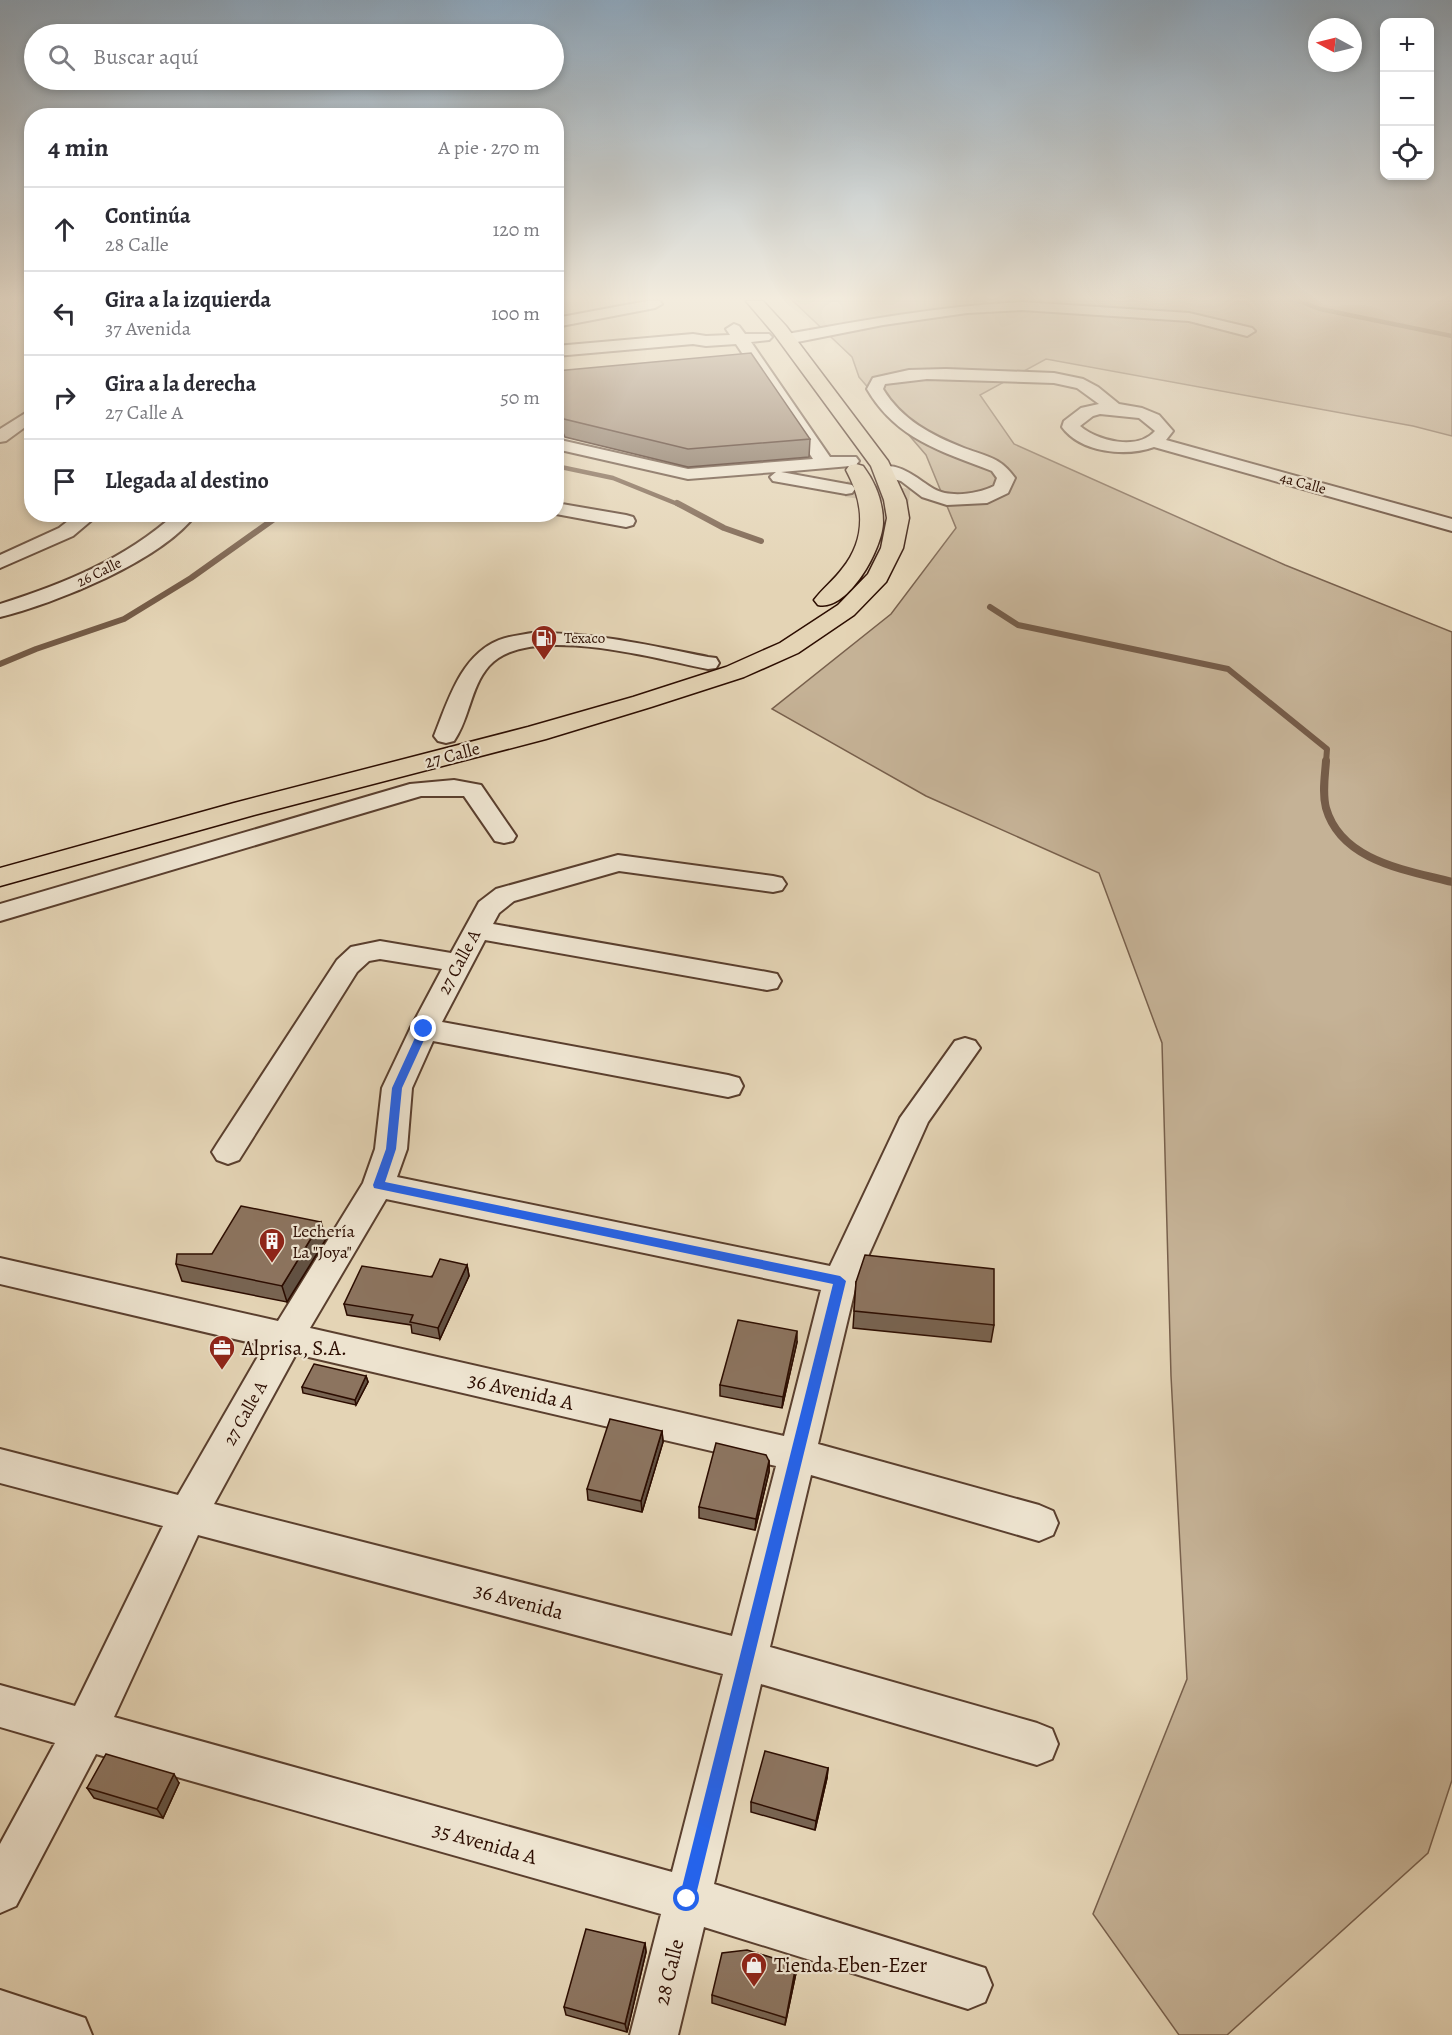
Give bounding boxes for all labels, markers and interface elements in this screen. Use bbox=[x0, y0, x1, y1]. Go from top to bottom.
north arrow bbox=[1308, 18, 1362, 72]
map controls bbox=[1380, 18, 1434, 180]
button: + bbox=[1380, 18, 1434, 72]
search box bbox=[24, 24, 564, 90]
icon: search bbox=[45, 41, 78, 74]
text: Buscar aquí bbox=[93, 42, 199, 72]
button: − bbox=[1380, 72, 1434, 126]
button: locate bbox=[1380, 126, 1434, 180]
text: 4 min bbox=[48, 130, 109, 165]
text: A pie · 270 m bbox=[438, 134, 540, 161]
text: Continúa bbox=[105, 201, 191, 231]
icon: ahead bbox=[48, 213, 81, 246]
text: 120 m bbox=[492, 216, 540, 243]
text: 28 Calle bbox=[105, 231, 169, 258]
text: Gira a la izquierda bbox=[105, 285, 271, 315]
icon: left bbox=[48, 297, 81, 330]
text: 100 m bbox=[491, 300, 540, 327]
text: 37 Avenida bbox=[105, 315, 191, 342]
text: Gira a la derecha bbox=[105, 369, 256, 399]
icon: right bbox=[48, 381, 81, 414]
text: 50 m bbox=[500, 384, 540, 411]
text: 27 Calle A bbox=[105, 399, 183, 426]
icon: arrive bbox=[48, 465, 81, 498]
text: Llegada al destino bbox=[105, 466, 269, 496]
street label: 4a Calle bbox=[1278, 467, 1329, 499]
street label: 26 Calle bbox=[73, 552, 125, 591]
fuel station icon: Texaco bbox=[529, 623, 559, 661]
place label: Texaco bbox=[564, 628, 605, 648]
street label: 27 Calle bbox=[422, 736, 482, 774]
street label: 27 Calle A bbox=[432, 925, 486, 999]
route end bbox=[410, 1015, 436, 1041]
place label: Lechería La "Joya" bbox=[292, 1219, 355, 1264]
building icon: Lechería La "Joya" bbox=[257, 1226, 287, 1264]
office icon: Alprisa, S.A. bbox=[207, 1333, 237, 1371]
place label: Alprisa, S.A. bbox=[241, 1334, 347, 1362]
street label: 36 Avenida A bbox=[465, 1365, 577, 1417]
street label: 27 Calle A bbox=[217, 1376, 273, 1450]
street label: 36 Avenida bbox=[471, 1576, 567, 1626]
street label: 35 Avenida A bbox=[430, 1815, 541, 1871]
route start bbox=[673, 1885, 699, 1911]
street label: 28 Calle bbox=[647, 1936, 691, 2008]
shop icon: Tienda Eben-Ezer bbox=[739, 1950, 769, 1988]
place label: Tienda Eben-Ezer bbox=[774, 1951, 927, 1979]

